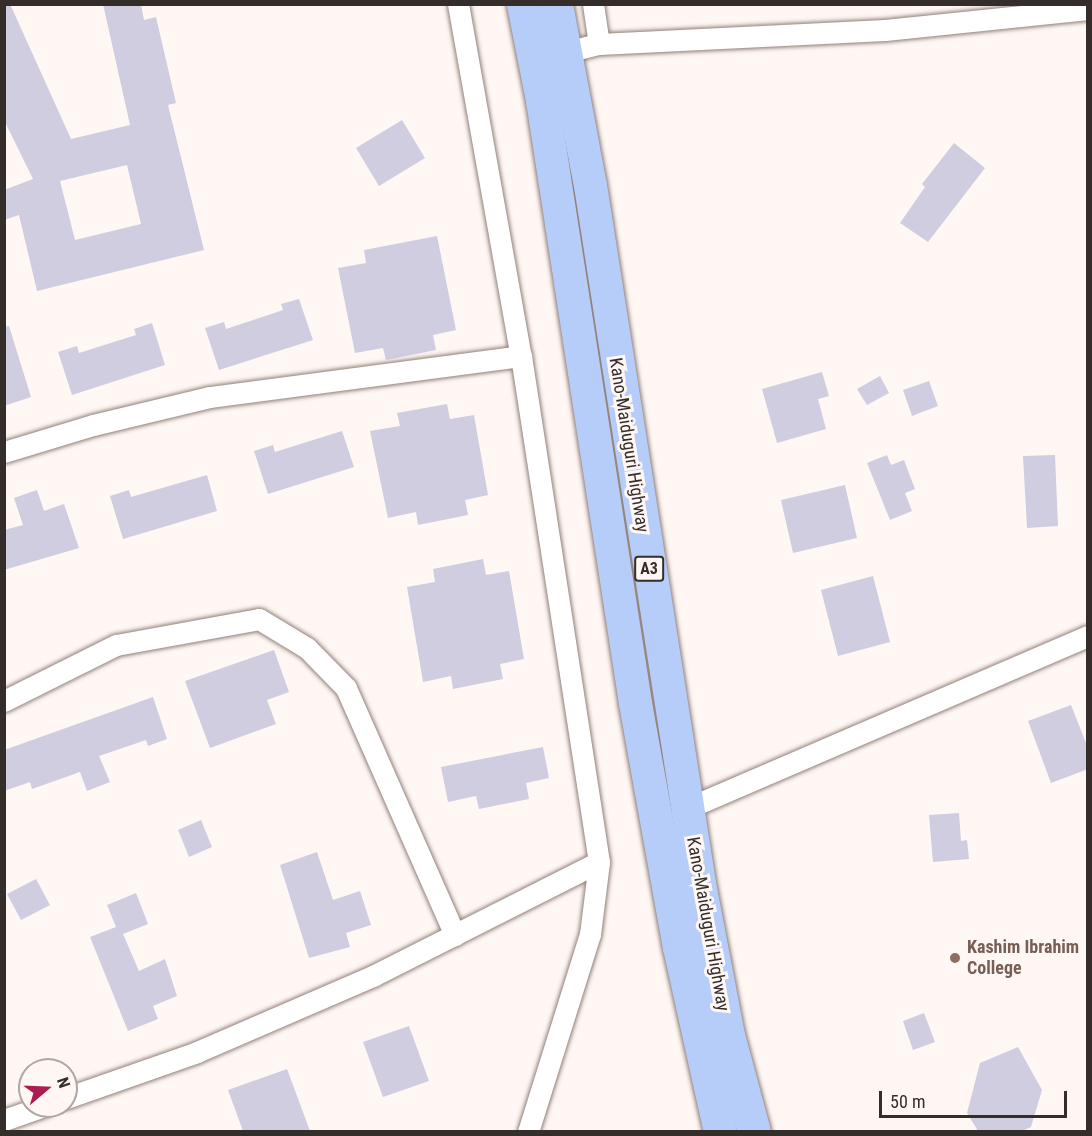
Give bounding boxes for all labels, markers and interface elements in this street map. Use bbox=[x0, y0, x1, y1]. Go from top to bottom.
street label: Kano-Maiduguri Highway bbox=[605, 356, 653, 534]
road number: A3 bbox=[634, 556, 664, 582]
street label: Kano-Maiduguri Highway bbox=[682, 835, 734, 1013]
place label: Kashim Ibrahim College bbox=[967, 937, 1079, 980]
marker: Kashim Ibrahim College bbox=[948, 951, 962, 965]
north arrow bbox=[18, 1058, 78, 1118]
text: N bbox=[53, 1075, 74, 1090]
scale bar bbox=[882, 1079, 1070, 1117]
text: 50 m bbox=[890, 1091, 925, 1112]

